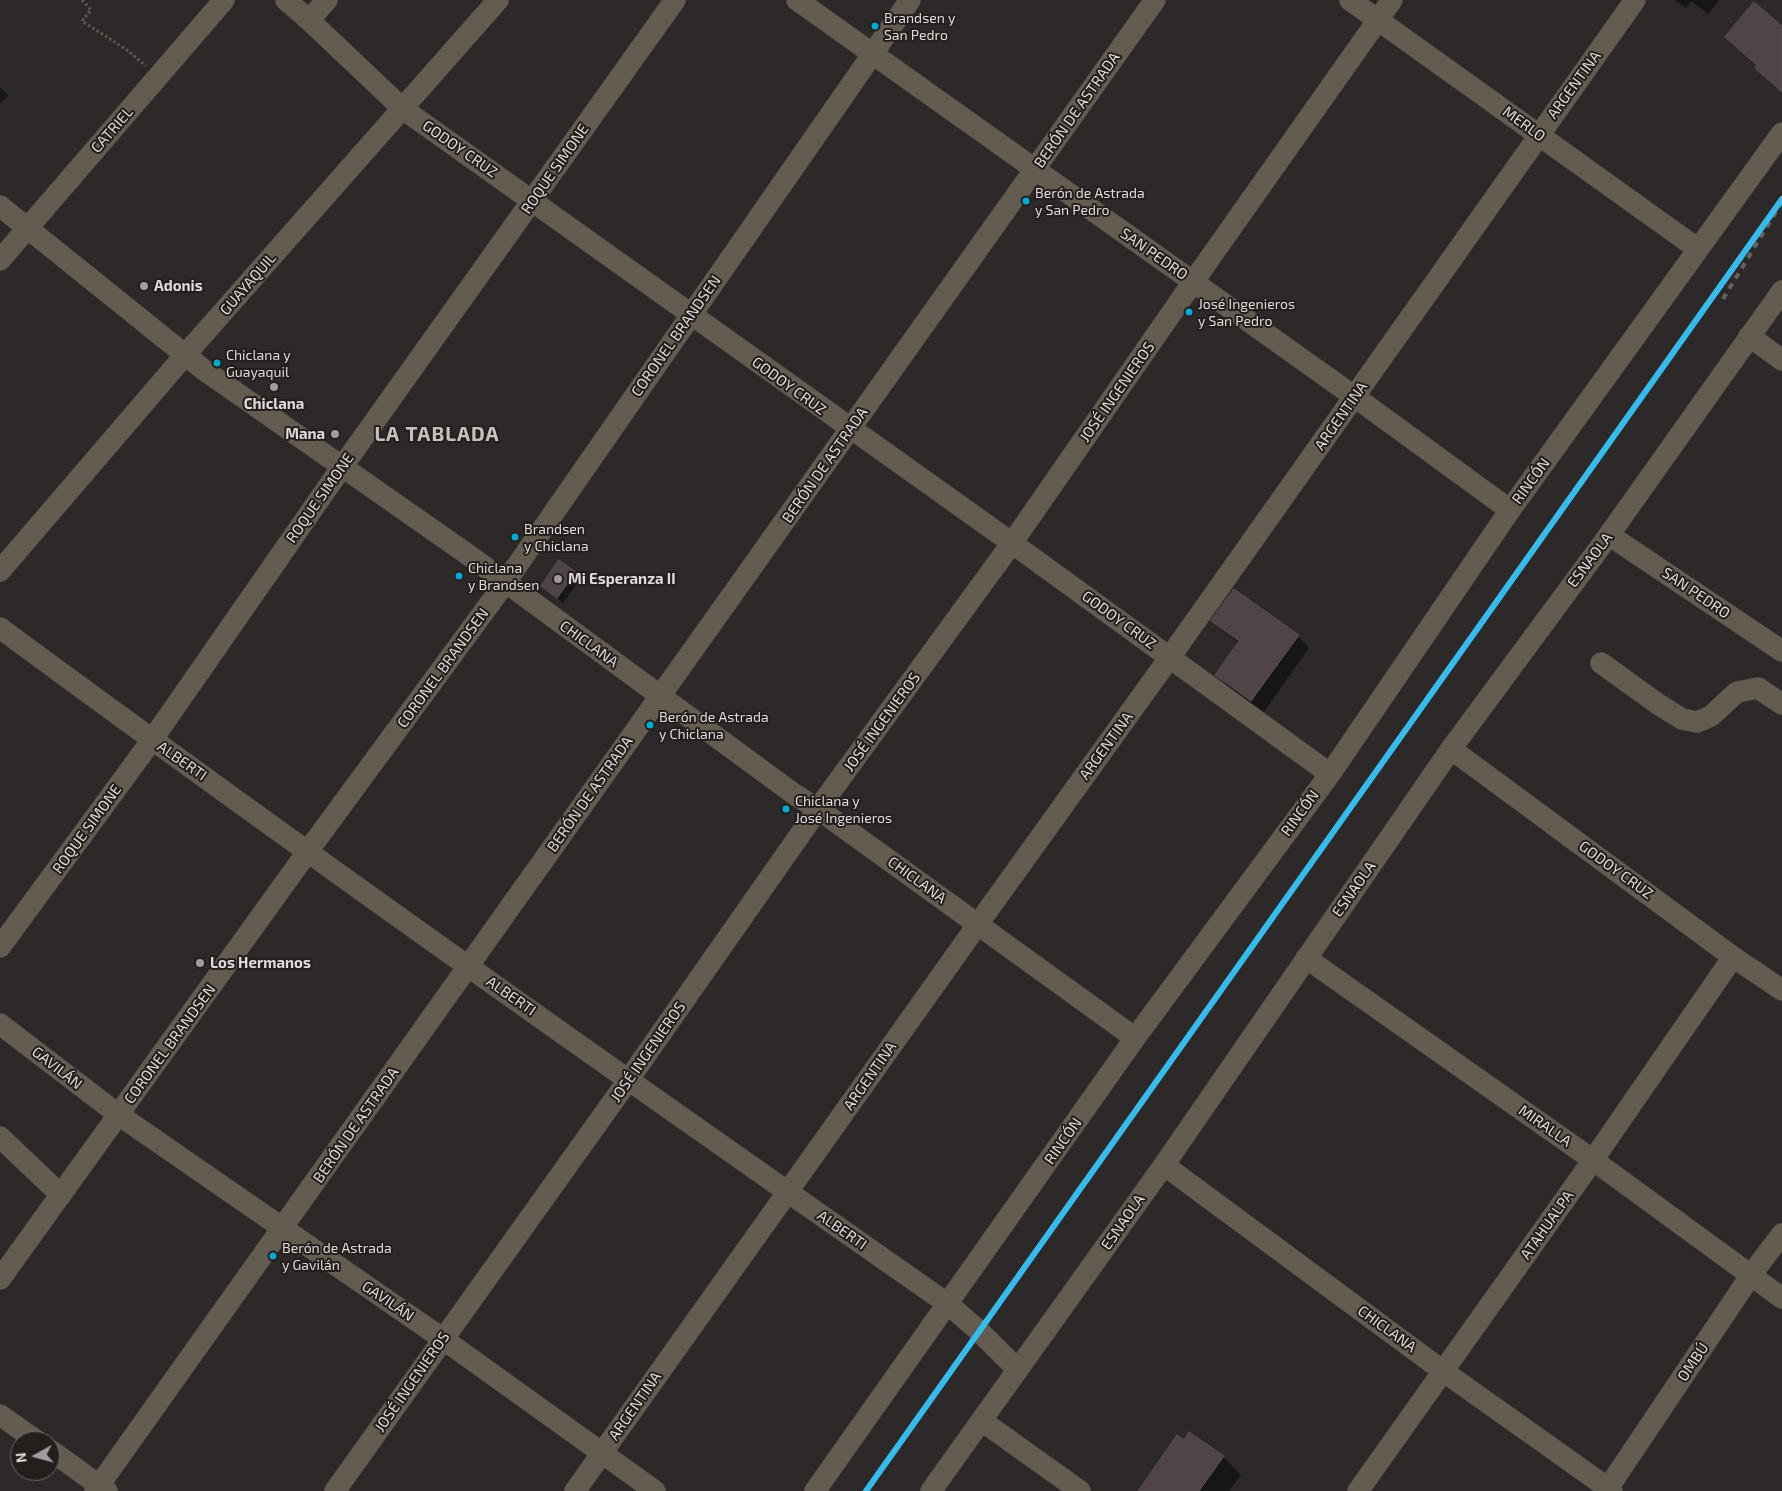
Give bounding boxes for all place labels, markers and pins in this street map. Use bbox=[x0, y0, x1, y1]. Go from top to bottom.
place label: Brandsen y San Pedro bbox=[884, 10, 955, 42]
marker: Brandsen y San Pedro bbox=[870, 21, 880, 31]
place label: Berón de Astrada y San Pedro bbox=[1035, 185, 1145, 218]
marker: Berón de Astrada y San Pedro bbox=[1021, 196, 1031, 206]
place label: Adonis bbox=[154, 277, 203, 295]
marker: Adonis bbox=[138, 280, 150, 292]
place label: José Ingenieros y San Pedro bbox=[1198, 296, 1295, 328]
marker: José Ingenieros y San Pedro bbox=[1184, 307, 1194, 317]
place label: Chiclana y Guayaquil bbox=[226, 347, 291, 380]
marker: Chiclana y Guayaquil bbox=[212, 358, 222, 368]
marker: Chiclana bbox=[268, 381, 280, 393]
place label: Chiclana bbox=[244, 395, 304, 413]
place label: Mana bbox=[285, 425, 325, 443]
marker: Mana bbox=[329, 428, 341, 440]
place label: Brandsen y Chiclana bbox=[524, 521, 589, 554]
marker: Brandsen y Chiclana bbox=[510, 532, 520, 542]
place label: Chiclana y Brandsen bbox=[468, 560, 539, 592]
place label: Mi Esperanza II bbox=[568, 570, 676, 588]
marker: Chiclana y Brandsen bbox=[454, 571, 464, 581]
marker: Mi Esperanza II bbox=[552, 573, 564, 585]
place label: Berón de Astrada y Chiclana bbox=[659, 709, 769, 742]
marker: Berón de Astrada y Chiclana bbox=[645, 720, 655, 730]
place label: Chiclana y José Ingenieros bbox=[795, 793, 892, 826]
marker: Chiclana y José Ingenieros bbox=[781, 804, 791, 814]
place label: Los Hermanos bbox=[210, 954, 311, 972]
marker: Los Hermanos bbox=[194, 957, 206, 969]
place label: Berón de Astrada y Gavilán bbox=[282, 1240, 392, 1272]
marker: Berón de Astrada y Gavilán bbox=[268, 1251, 278, 1261]

